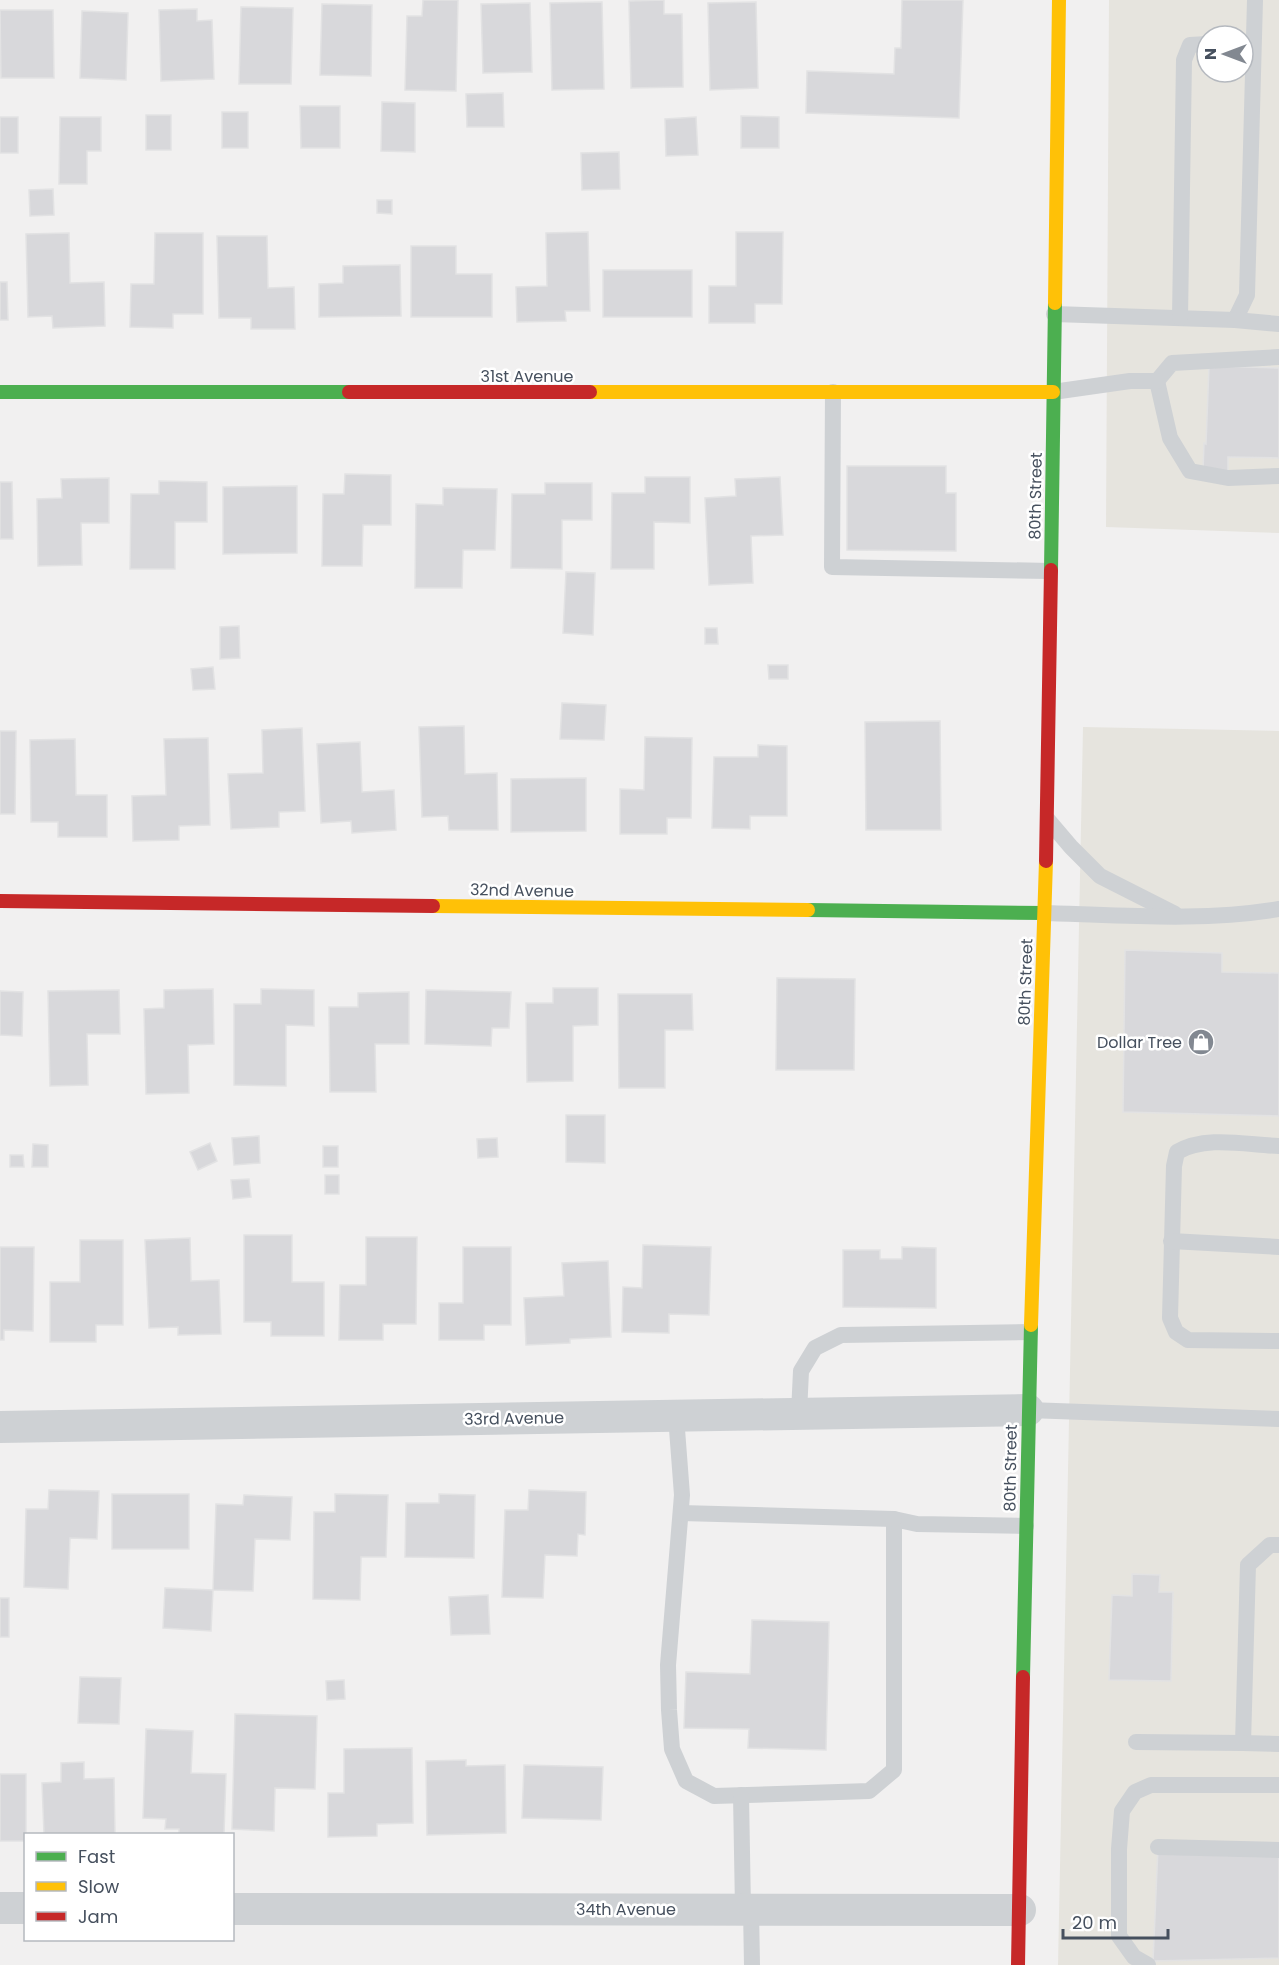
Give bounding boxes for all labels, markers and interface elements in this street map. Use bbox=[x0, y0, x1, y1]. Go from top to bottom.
north arrow bbox=[1195, 24, 1255, 84]
text: N bbox=[1199, 48, 1222, 60]
street label: 31st Avenue bbox=[480, 365, 574, 388]
street label: 80th Street bbox=[1023, 452, 1048, 540]
street label: 32nd Avenue bbox=[470, 878, 574, 903]
street label: 80th Street bbox=[1012, 938, 1039, 1026]
shop icon: Dollar Tree bbox=[1186, 1027, 1216, 1057]
place label: Dollar Tree bbox=[1097, 1031, 1182, 1054]
street label: 33rd Avenue bbox=[464, 1406, 564, 1431]
street label: 80th Street bbox=[998, 1424, 1023, 1512]
legend bbox=[24, 1833, 234, 1941]
text: Fast bbox=[78, 1844, 115, 1869]
text: Slow bbox=[78, 1874, 120, 1899]
street label: 34th Avenue bbox=[576, 1898, 676, 1921]
scale bar bbox=[1063, 1902, 1168, 1940]
text: Jam bbox=[78, 1904, 118, 1929]
text: 20 m bbox=[1072, 1910, 1117, 1935]

